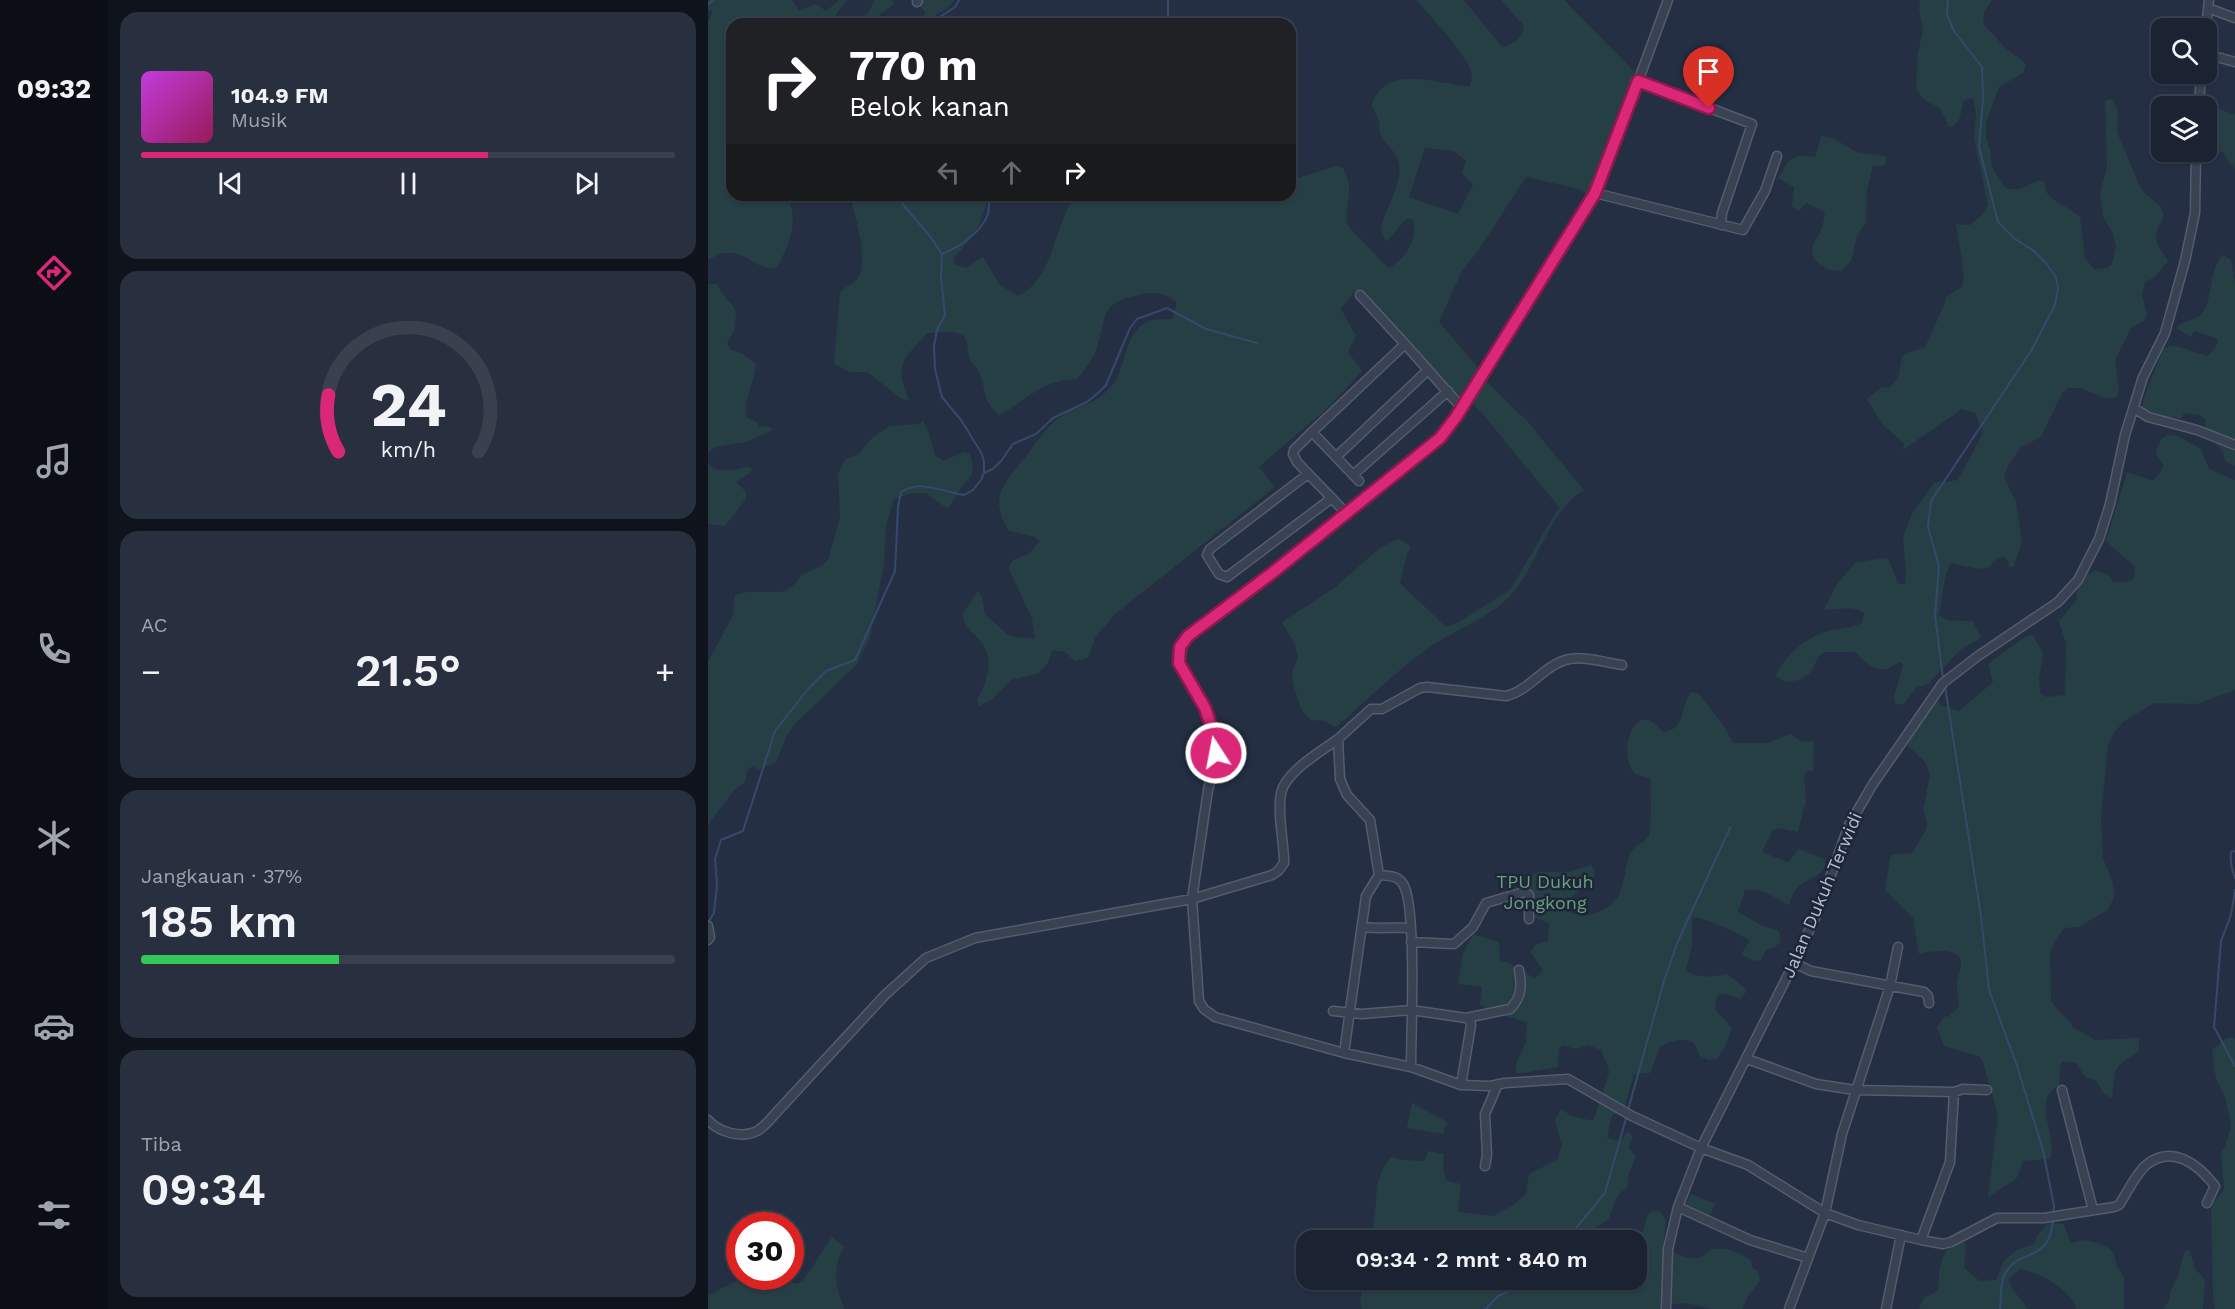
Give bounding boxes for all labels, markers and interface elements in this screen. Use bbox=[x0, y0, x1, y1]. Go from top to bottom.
map controls bbox=[2151, 18, 2217, 162]
button: search bbox=[2151, 18, 2217, 84]
text: 770 m bbox=[849, 41, 978, 90]
icon: right bbox=[750, 42, 828, 120]
pin bbox=[1683, 46, 1734, 108]
icon: arrive bbox=[1692, 55, 1725, 88]
text: 09:32 bbox=[17, 73, 91, 105]
text: 104.9 FM bbox=[231, 83, 328, 108]
text: Belok kanan bbox=[849, 91, 1010, 123]
button: layers bbox=[2151, 96, 2217, 162]
text: Musik bbox=[231, 108, 287, 132]
icon: left bbox=[932, 156, 965, 189]
icon: ahead bbox=[995, 156, 1028, 189]
icon: right bbox=[1058, 156, 1091, 189]
icon: previous bbox=[214, 167, 247, 200]
icon: pause bbox=[392, 167, 425, 200]
icon: next bbox=[570, 167, 603, 200]
icon: directions bbox=[33, 252, 75, 294]
text: 24 bbox=[370, 368, 446, 441]
text: km/h bbox=[380, 438, 436, 463]
icon: music bbox=[33, 440, 75, 482]
text: AC bbox=[141, 613, 167, 637]
icon: phone bbox=[33, 628, 75, 670]
text: 21.5° bbox=[355, 644, 461, 697]
text: − bbox=[141, 652, 161, 691]
text: + bbox=[655, 652, 675, 691]
position arrow bbox=[1184, 721, 1248, 785]
street label: Jalan Dukuh Terwidi bbox=[1777, 809, 1866, 981]
icon: climate bbox=[33, 817, 75, 859]
text: Jangkauan · 37% bbox=[141, 864, 302, 888]
park label: TPU Dukuh Jongkong bbox=[1496, 871, 1594, 913]
text: 185 km bbox=[141, 895, 297, 948]
icon: car bbox=[33, 1005, 75, 1047]
text: Tiba bbox=[141, 1132, 182, 1156]
text: 09:34 bbox=[141, 1163, 266, 1216]
icon: filters bbox=[33, 1194, 75, 1236]
speed limit sign: 30 bbox=[726, 1212, 804, 1290]
text: 09:34 · 2 mnt · 840 m bbox=[1356, 1247, 1587, 1272]

